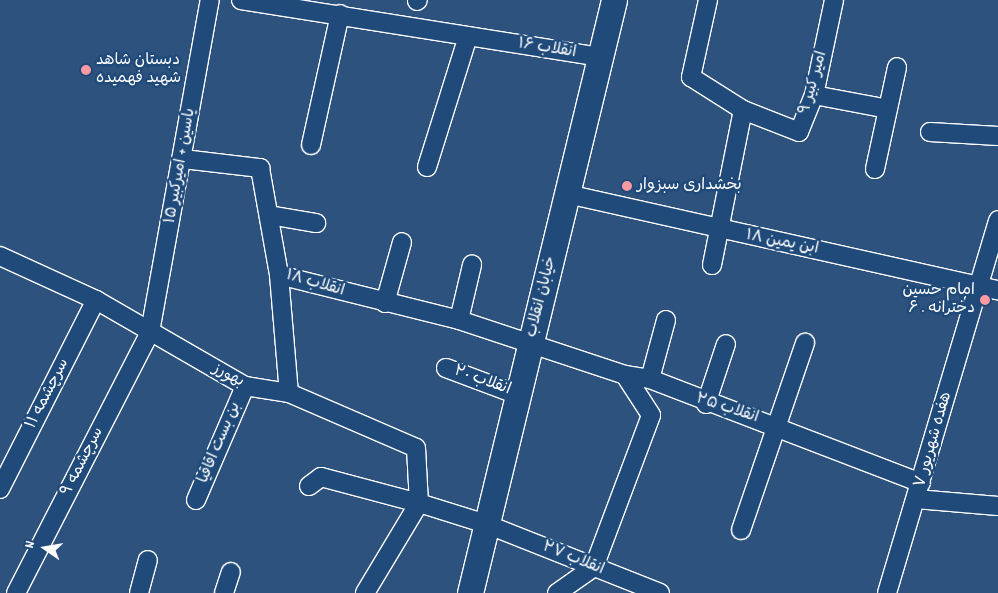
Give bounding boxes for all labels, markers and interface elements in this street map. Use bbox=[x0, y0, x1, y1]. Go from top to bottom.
street label: انقلاب ۱۶ bbox=[517, 35, 577, 63]
street label: امیر کبیر ۹ bbox=[796, 49, 832, 117]
place label: دبستان شاهد شهید فهمیده bbox=[96, 51, 181, 89]
marker: دبستان شاهد شهید فهمیده bbox=[80, 64, 92, 76]
street label: یاسین + امیرکبیر ۱۵ bbox=[161, 107, 201, 225]
place label: بخشداری سبزوار bbox=[637, 176, 742, 196]
marker: بخشداری سبزوار bbox=[621, 180, 633, 192]
street label: ابن یمین ۱۸ bbox=[744, 227, 820, 259]
street label: خیابان انقلاب bbox=[523, 255, 561, 339]
street label: انقلاب ۱۸ bbox=[283, 266, 347, 302]
place label: امام حسین ۶ . دخترانه bbox=[902, 281, 975, 319]
marker: امام حسین ۶ . دخترانه bbox=[979, 294, 991, 306]
street label: سرچشمه ۱۱ bbox=[22, 356, 74, 432]
street label: بهورز bbox=[209, 360, 247, 392]
street label: انقلاب ۲۰ bbox=[451, 362, 513, 400]
street label: انقلاب ۲۵ bbox=[693, 390, 761, 428]
street label: هفده شهریور ۷ bbox=[911, 390, 957, 490]
street label: بن بست اقاقیا bbox=[194, 399, 246, 487]
street label: سرچشمه ۹ bbox=[57, 424, 109, 500]
north arrow bbox=[20, 523, 70, 573]
street label: انقلاب ۲۷ bbox=[539, 538, 607, 580]
text: N bbox=[20, 539, 41, 550]

